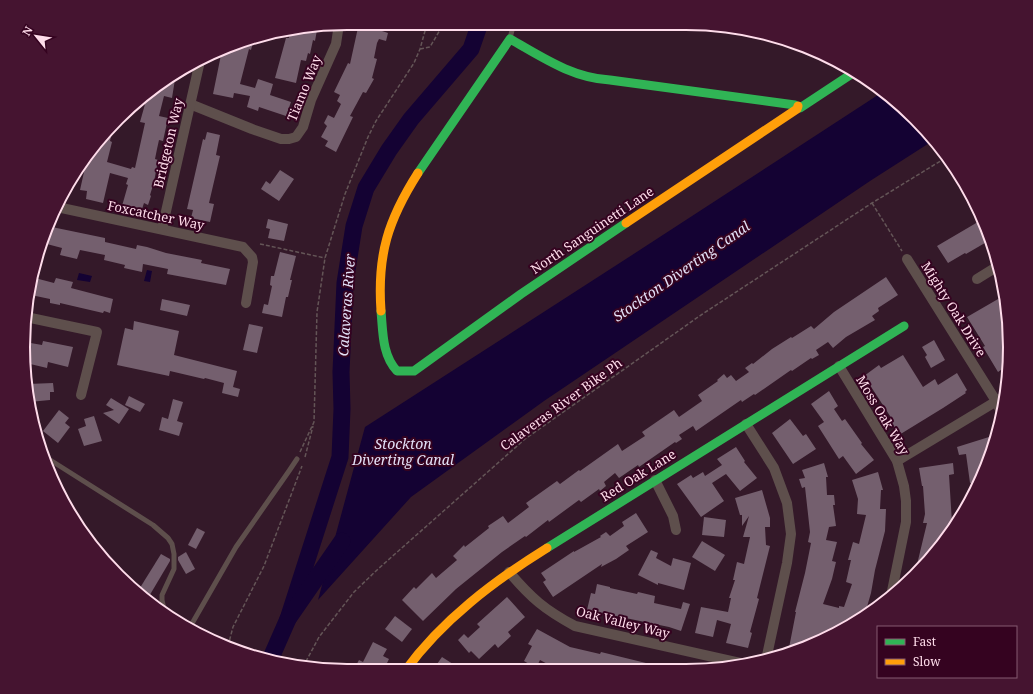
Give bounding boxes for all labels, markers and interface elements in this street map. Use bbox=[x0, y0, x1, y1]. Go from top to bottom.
north arrow bbox=[16, 16, 56, 56]
text: N bbox=[18, 23, 36, 38]
street label: Tiamo Way bbox=[283, 52, 326, 124]
street label: Bridgeton Way bbox=[149, 96, 187, 190]
street label: North Sanguinetti Lane bbox=[527, 182, 657, 278]
street label: Foxcatcher Way bbox=[106, 196, 207, 234]
water label: Stockton Diverting Canal bbox=[609, 216, 754, 326]
water label: Calaveras River bbox=[333, 253, 359, 357]
street label: Mighty Oak Drive bbox=[917, 258, 991, 360]
street label: Calaveras River Bike Ph bbox=[496, 354, 626, 454]
street label: Moss Oak Way bbox=[852, 372, 914, 459]
water label: Stockton Diverting Canal bbox=[351, 434, 455, 469]
street label: Red Oak Lane bbox=[597, 445, 679, 505]
street label: Oak Valley Way bbox=[574, 602, 672, 643]
legend bbox=[877, 626, 1017, 678]
text: Fast bbox=[913, 633, 936, 650]
text: Slow bbox=[913, 653, 941, 670]

